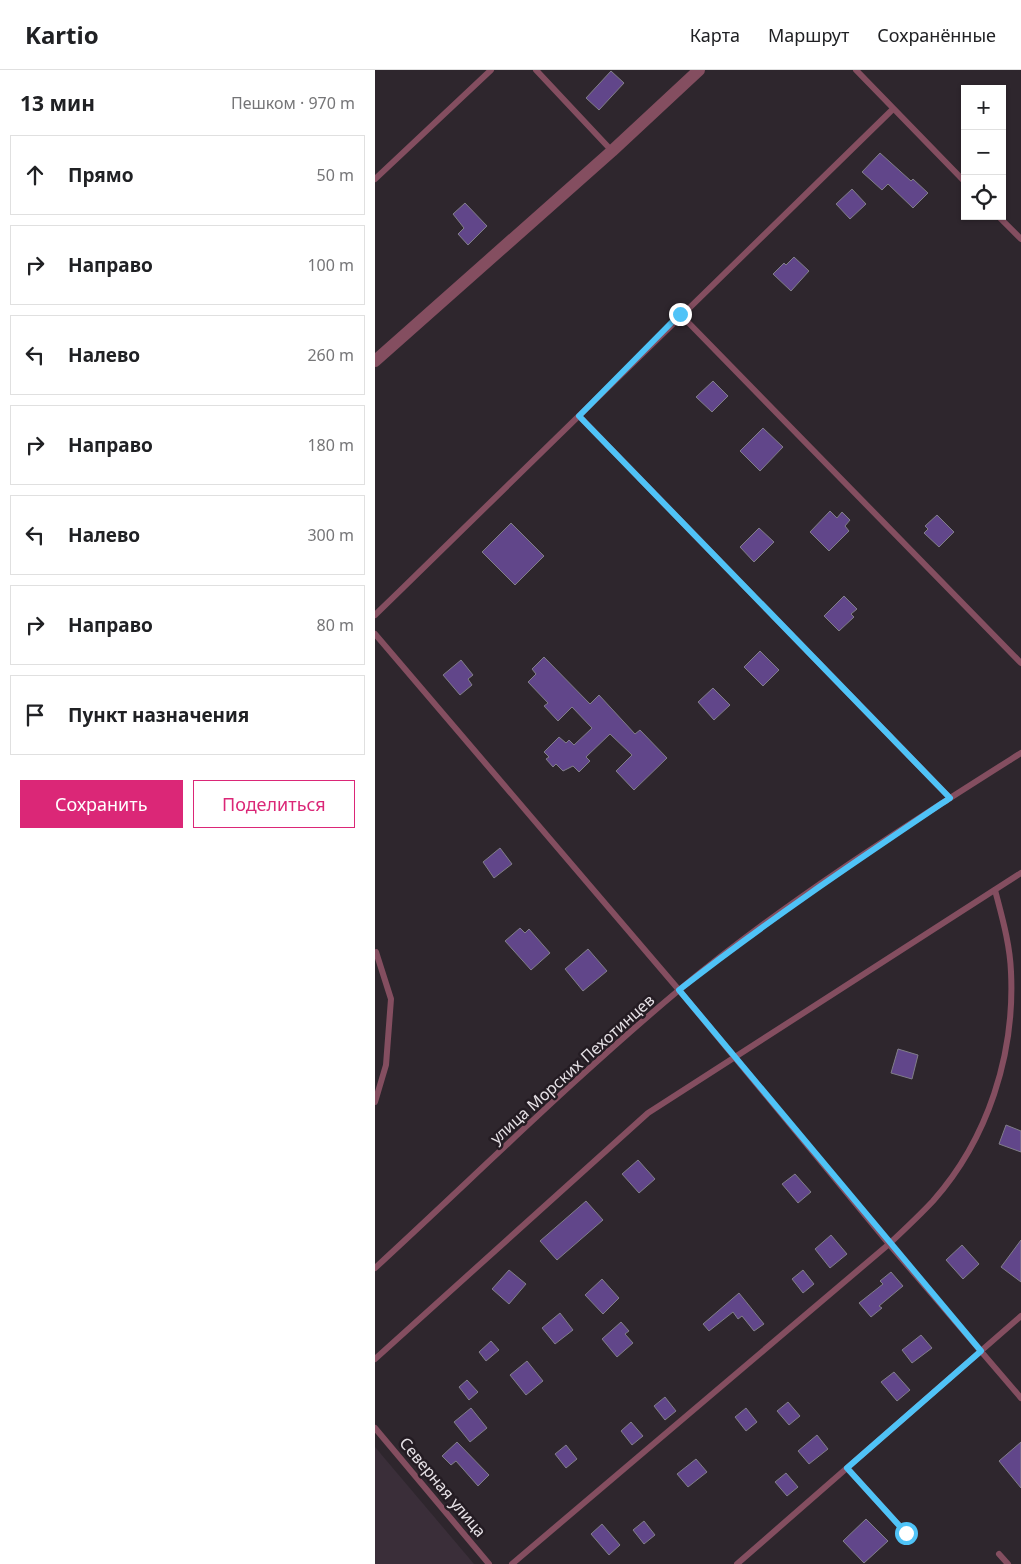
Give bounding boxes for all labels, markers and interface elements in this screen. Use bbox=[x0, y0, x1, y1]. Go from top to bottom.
text: Kartio bbox=[25, 18, 99, 51]
text: Карта bbox=[690, 23, 740, 47]
text: Маршрут bbox=[768, 23, 849, 47]
text: Сохранённые bbox=[877, 23, 996, 47]
map controls bbox=[961, 85, 1006, 220]
button: + bbox=[961, 85, 1006, 130]
text: 13 мин bbox=[20, 89, 95, 117]
text: Пешком · 970 m bbox=[231, 92, 355, 114]
button: − bbox=[961, 130, 1006, 175]
icon: ahead bbox=[21, 161, 49, 189]
text: Прямо bbox=[68, 162, 134, 188]
text: 50 m bbox=[317, 164, 354, 186]
button: locate bbox=[961, 175, 1006, 220]
icon: right bbox=[21, 251, 49, 279]
text: Направо bbox=[68, 252, 153, 278]
text: 100 m bbox=[307, 254, 354, 276]
route end bbox=[669, 303, 692, 326]
icon: left bbox=[21, 341, 49, 369]
text: Налево bbox=[68, 342, 140, 368]
text: 260 m bbox=[307, 344, 354, 366]
icon: right bbox=[21, 431, 49, 459]
text: Направо bbox=[68, 432, 153, 458]
text: 180 m bbox=[307, 434, 354, 456]
icon: left bbox=[21, 521, 49, 549]
text: Налево bbox=[68, 522, 140, 548]
text: 300 m bbox=[307, 524, 354, 546]
icon: right bbox=[21, 611, 49, 639]
text: Направо bbox=[68, 612, 153, 638]
text: 80 m bbox=[317, 614, 354, 636]
icon: arrive bbox=[21, 701, 49, 729]
text: Пункт назначения bbox=[68, 702, 249, 728]
button: Сохранить bbox=[20, 780, 183, 828]
button: Поделиться bbox=[193, 780, 355, 828]
street label: улица Морских Пехотинцев bbox=[485, 989, 659, 1149]
street label: Северная улица bbox=[395, 1432, 491, 1542]
route start bbox=[895, 1522, 918, 1545]

